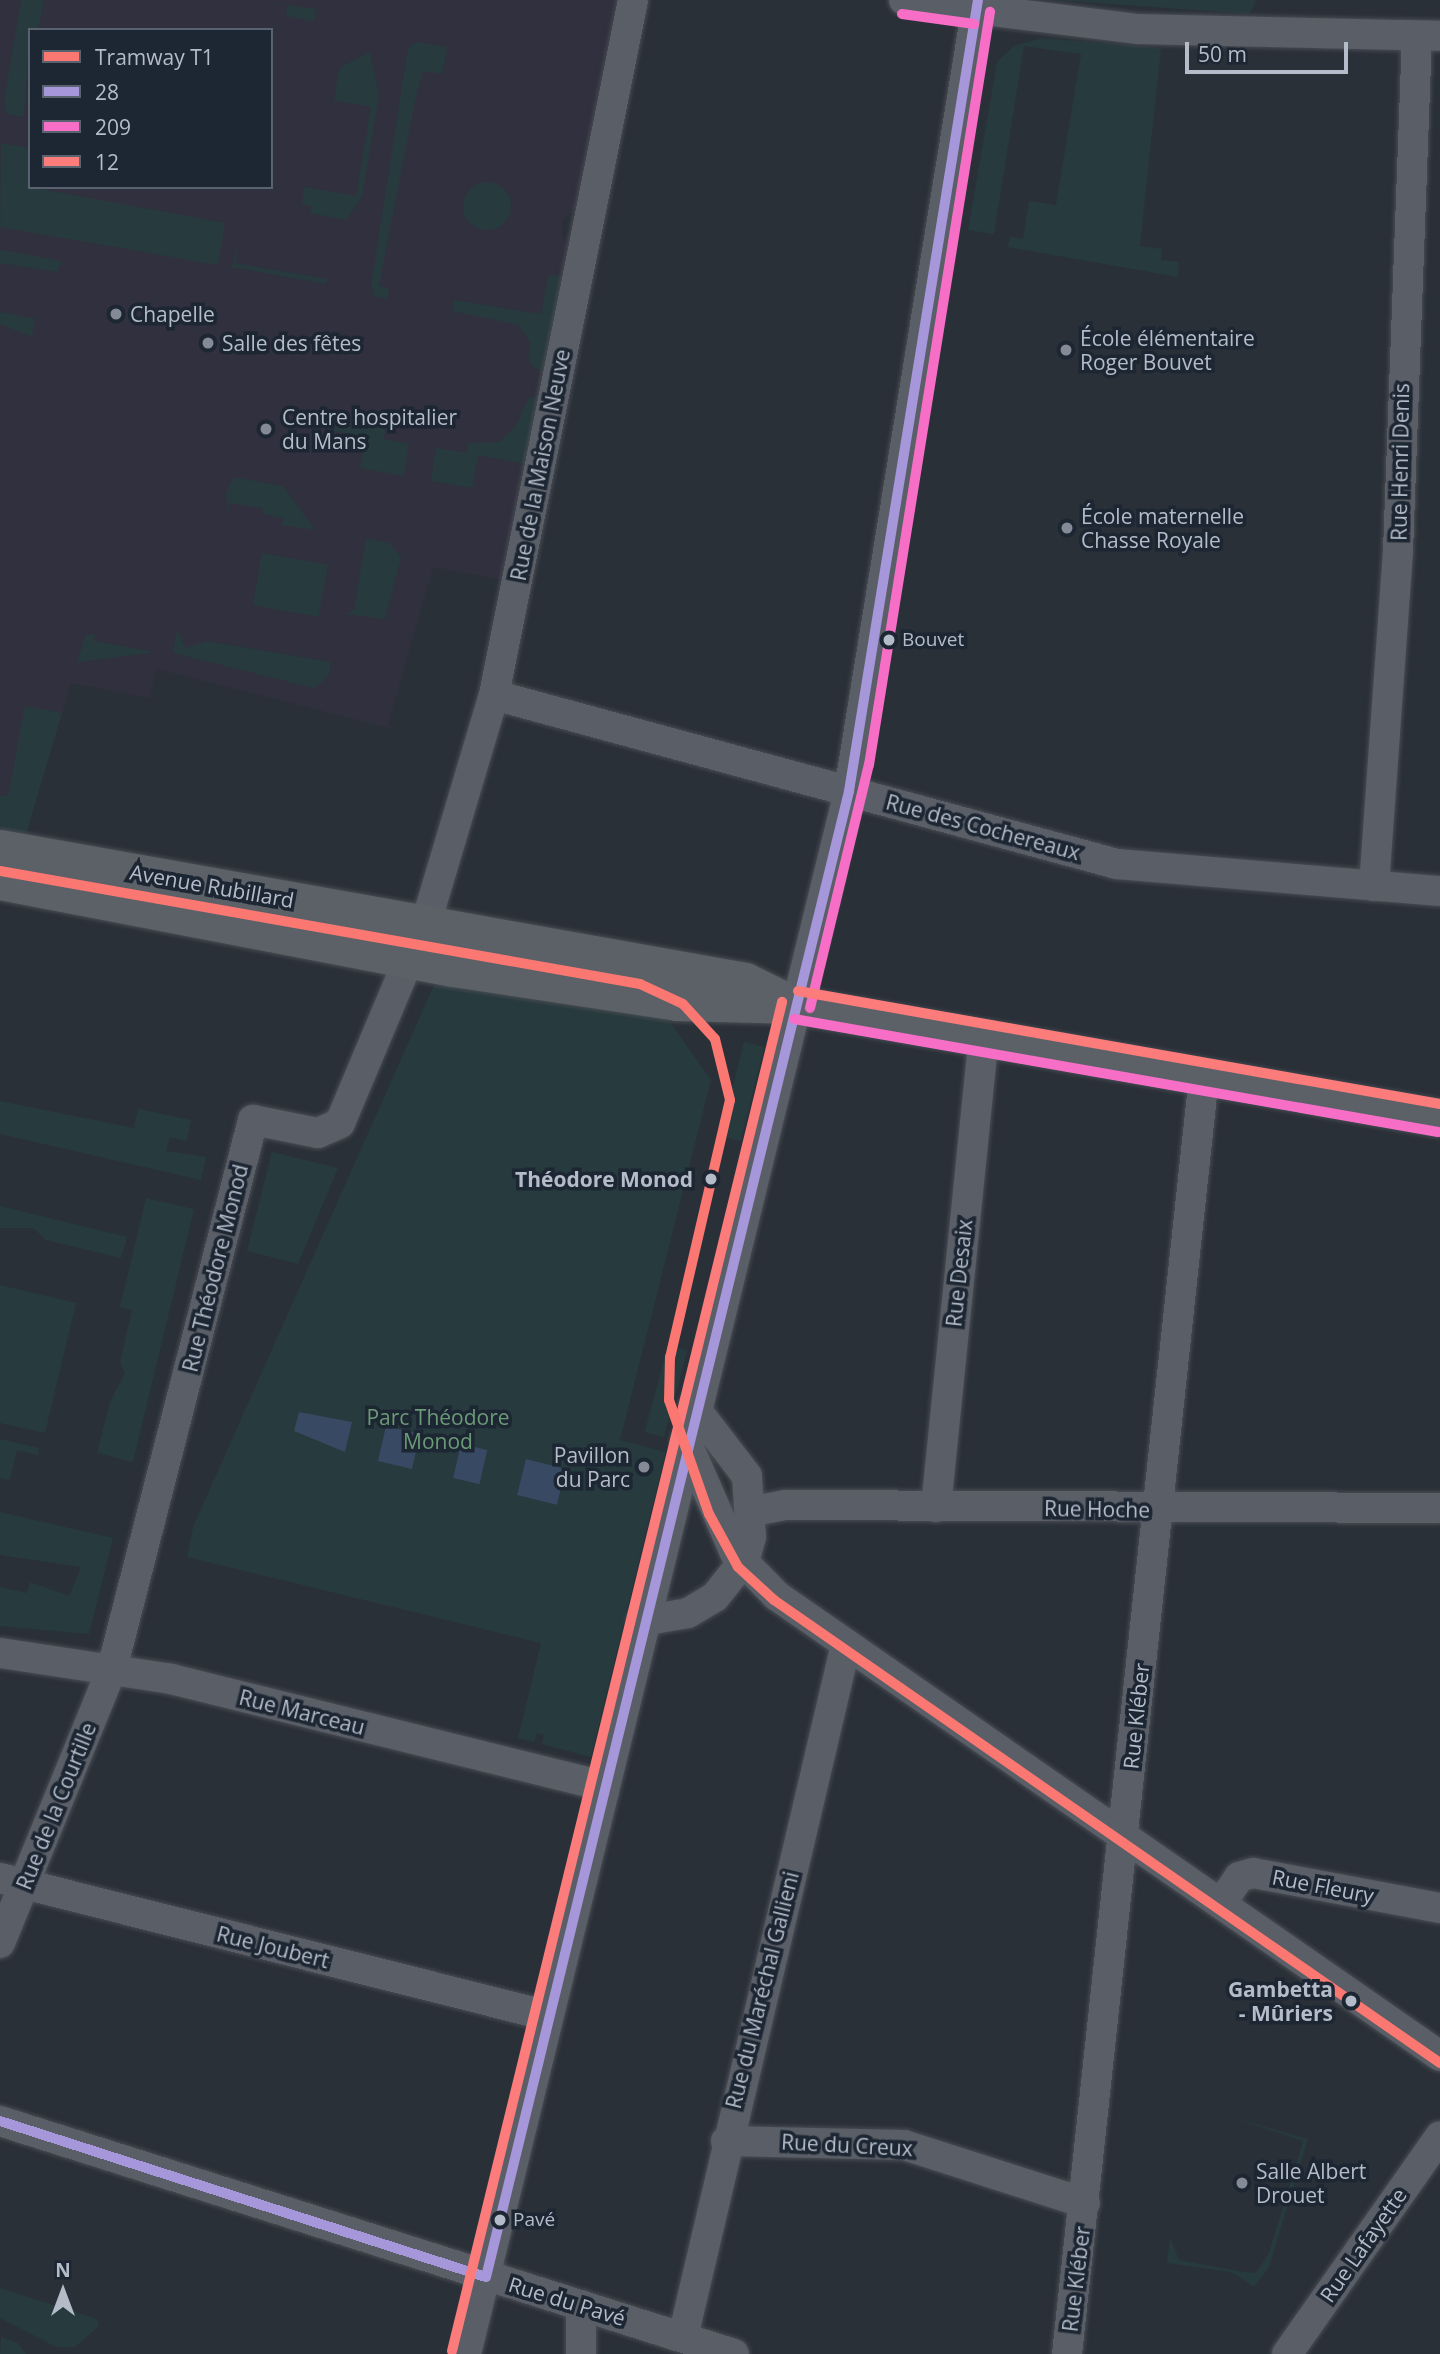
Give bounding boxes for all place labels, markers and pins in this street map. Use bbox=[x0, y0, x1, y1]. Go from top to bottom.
place label: Chapelle bbox=[130, 301, 215, 327]
marker: Chapelle bbox=[108, 306, 124, 322]
place label: École élémentaire Roger Bouvet bbox=[1080, 325, 1255, 375]
place label: Salle des fêtes bbox=[222, 330, 361, 356]
marker: Salle des fêtes bbox=[200, 335, 216, 351]
marker: École élémentaire Roger Bouvet bbox=[1058, 342, 1074, 358]
place label: Centre hospitalier du Mans bbox=[282, 404, 457, 454]
marker: Centre hospitalier du Mans bbox=[256, 419, 276, 439]
place label: École maternelle Chasse Royale bbox=[1081, 503, 1244, 553]
marker: École maternelle Chasse Royale bbox=[1059, 520, 1075, 536]
place label: Bouvet bbox=[902, 629, 964, 651]
marker: Bouvet bbox=[882, 633, 896, 647]
place label: Théodore Monod bbox=[515, 1166, 693, 1192]
marker: Théodore Monod bbox=[699, 1167, 723, 1191]
place label: Pavillon du Parc bbox=[554, 1442, 630, 1492]
marker: Pavillon du Parc bbox=[636, 1459, 652, 1475]
place label: Gambetta - Mûriers bbox=[1228, 1976, 1333, 2026]
marker: Gambetta - Mûriers bbox=[1339, 1989, 1363, 2013]
place label: Salle Albert Drouet bbox=[1256, 2158, 1366, 2208]
marker: Salle Albert Drouet bbox=[1234, 2175, 1250, 2191]
place label: Pavé bbox=[513, 2209, 555, 2231]
marker: Pavé bbox=[493, 2213, 507, 2227]

